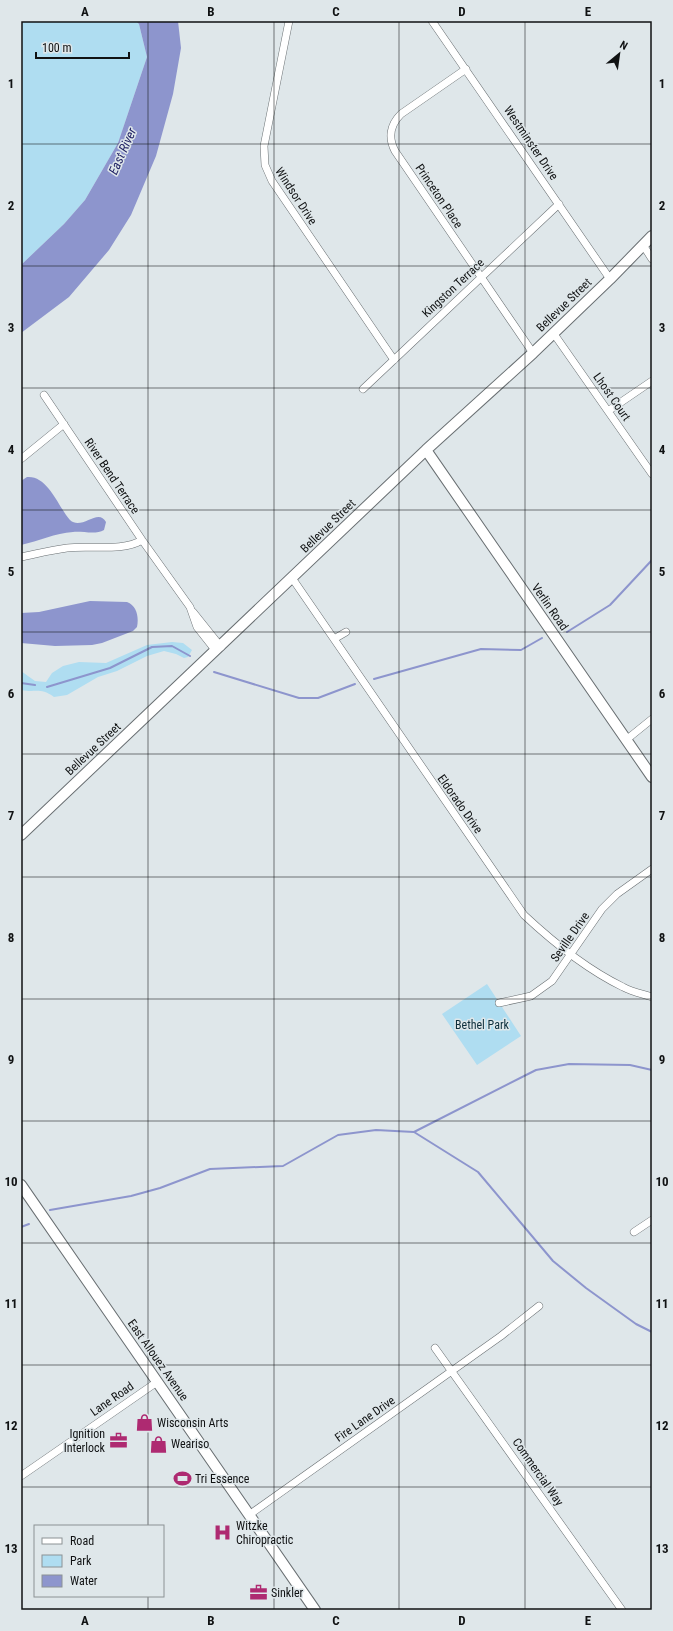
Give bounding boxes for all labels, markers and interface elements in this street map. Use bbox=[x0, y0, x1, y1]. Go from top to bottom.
text: A bbox=[81, 4, 89, 19]
text: B bbox=[207, 4, 215, 19]
text: C bbox=[332, 4, 340, 19]
text: D bbox=[458, 4, 466, 19]
text: E bbox=[585, 4, 592, 19]
scale bar bbox=[36, 34, 129, 60]
north arrow bbox=[599, 34, 639, 74]
text: N bbox=[618, 38, 630, 53]
text: 100 m bbox=[42, 41, 72, 55]
text: 1 bbox=[8, 76, 14, 91]
text: 1 bbox=[659, 76, 665, 91]
street label: Westminster Drive bbox=[501, 103, 561, 183]
water label: East River bbox=[106, 125, 140, 177]
street label: Princeton Place bbox=[412, 161, 466, 231]
street label: Windsor Drive bbox=[272, 165, 320, 228]
text: 2 bbox=[8, 198, 15, 213]
text: 2 bbox=[659, 198, 666, 213]
street label: Kingston Terrace bbox=[419, 255, 487, 320]
street label: Bellevue Street bbox=[534, 275, 595, 335]
text: 3 bbox=[8, 320, 14, 335]
text: 3 bbox=[659, 320, 665, 335]
street label: Lhost Court bbox=[590, 370, 634, 424]
street label: River Bend Terrace bbox=[82, 436, 143, 517]
text: 4 bbox=[8, 442, 15, 457]
text: 4 bbox=[659, 442, 666, 457]
street label: Bellevue Street bbox=[298, 496, 359, 556]
text: 5 bbox=[8, 564, 15, 579]
text: 5 bbox=[659, 564, 666, 579]
street label: Verlin Road bbox=[529, 581, 571, 633]
text: 6 bbox=[8, 686, 15, 701]
text: 6 bbox=[659, 686, 666, 701]
street label: Bellevue Street bbox=[62, 719, 124, 778]
street label: Eldorado Drive bbox=[435, 772, 486, 836]
text: 7 bbox=[8, 808, 15, 823]
text: 7 bbox=[659, 808, 666, 823]
street label: Seville Drive bbox=[548, 909, 592, 965]
text: 8 bbox=[8, 930, 14, 945]
text: 8 bbox=[659, 930, 665, 945]
park label: Bethel Park bbox=[455, 1018, 510, 1032]
text: 9 bbox=[8, 1052, 14, 1067]
text: 9 bbox=[659, 1052, 665, 1067]
text: 10 bbox=[4, 1174, 18, 1189]
text: 10 bbox=[655, 1174, 669, 1189]
text: 11 bbox=[4, 1296, 18, 1311]
text: 11 bbox=[655, 1296, 669, 1311]
street label: East Allouez Avenue bbox=[125, 1317, 191, 1404]
street label: Lane Road bbox=[88, 1379, 136, 1419]
street label: Fire Lane Drive bbox=[332, 1393, 398, 1445]
shop icon: Wisconsin Arts bbox=[134, 1413, 154, 1433]
place label: Wisconsin Arts bbox=[157, 1416, 228, 1430]
text: 12 bbox=[4, 1418, 18, 1433]
text: 12 bbox=[655, 1418, 669, 1433]
place label: Ignition Interlock bbox=[64, 1427, 106, 1455]
office icon: Ignition Interlock bbox=[108, 1431, 128, 1451]
shop icon: Weariso bbox=[148, 1434, 168, 1454]
street label: Commercial Way bbox=[510, 1436, 566, 1508]
place label: Weariso bbox=[171, 1437, 209, 1451]
sports icon: Tri Essence bbox=[172, 1469, 192, 1489]
place label: Tri Essence bbox=[195, 1472, 250, 1486]
place label: Witzke Chiropractic bbox=[236, 1519, 294, 1547]
hospital icon: Witzke Chiropractic bbox=[213, 1523, 233, 1543]
legend bbox=[34, 1525, 164, 1597]
text: Road bbox=[70, 1534, 94, 1548]
text: 13 bbox=[4, 1541, 18, 1556]
text: 13 bbox=[655, 1541, 669, 1556]
text: Park bbox=[70, 1554, 92, 1568]
text: Water bbox=[70, 1574, 98, 1588]
office icon: Sinkler bbox=[248, 1583, 268, 1603]
place label: Sinkler bbox=[271, 1586, 304, 1600]
text: A bbox=[81, 1613, 89, 1628]
text: B bbox=[207, 1613, 215, 1628]
text: C bbox=[332, 1613, 340, 1628]
text: D bbox=[458, 1613, 466, 1628]
text: E bbox=[585, 1613, 592, 1628]

